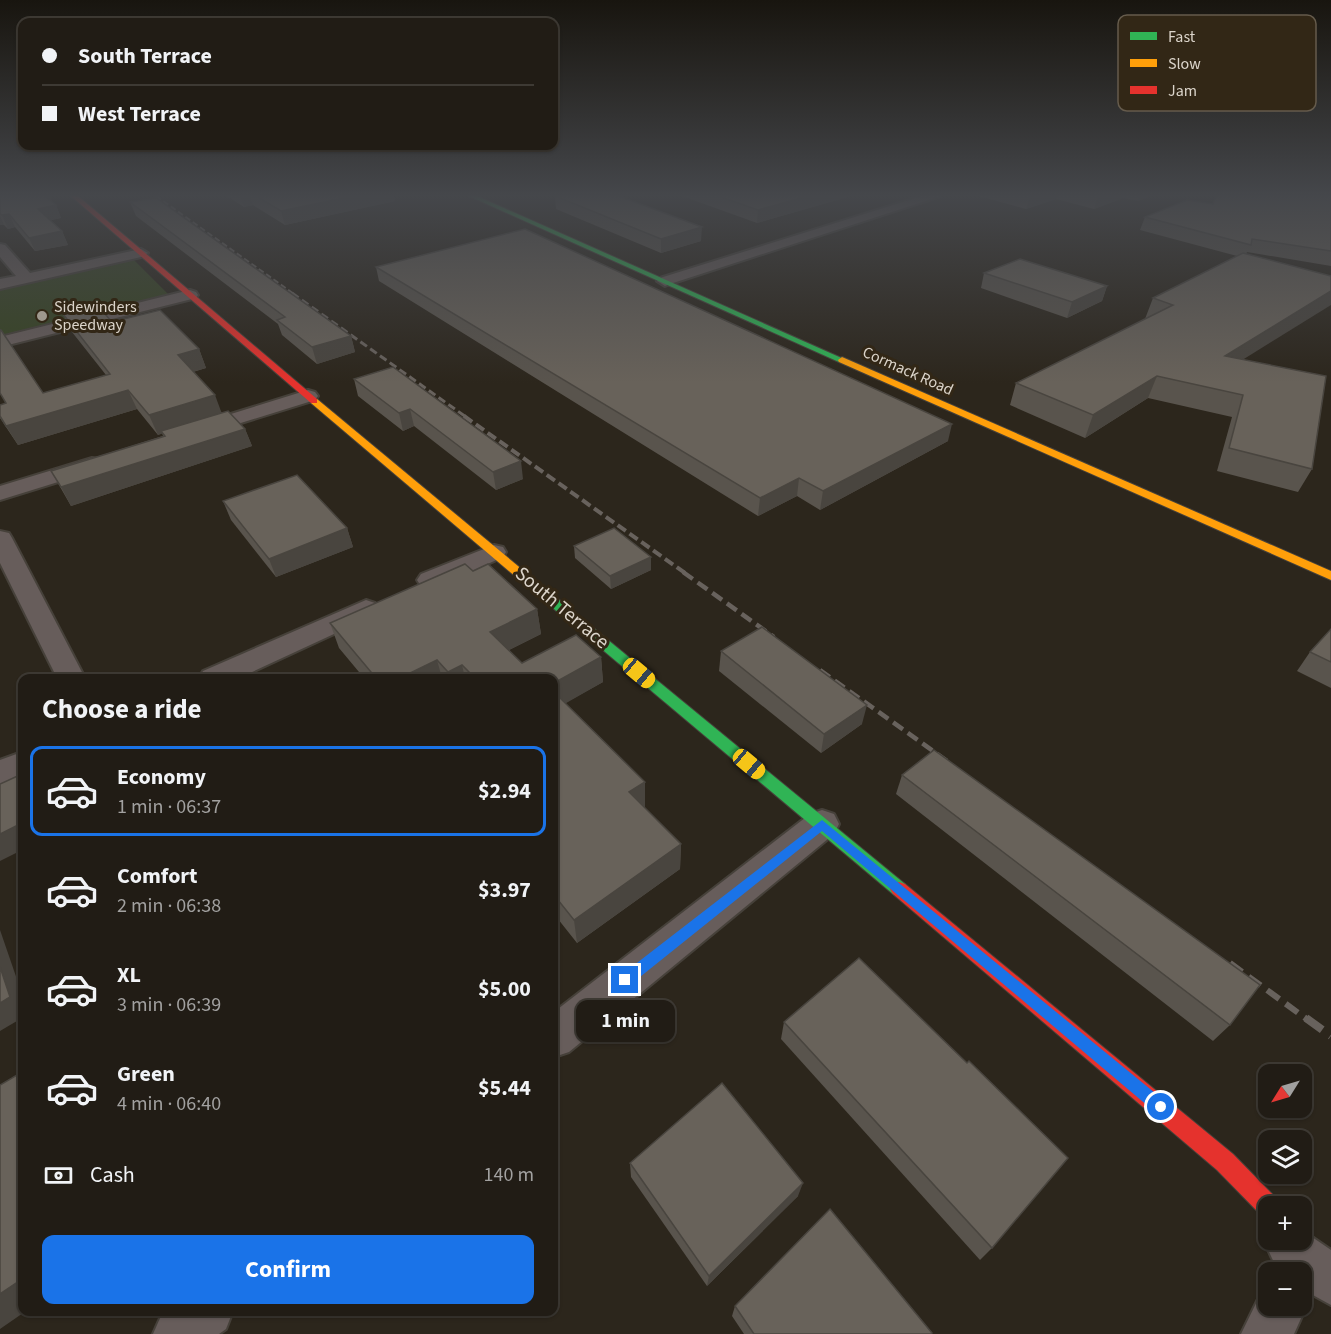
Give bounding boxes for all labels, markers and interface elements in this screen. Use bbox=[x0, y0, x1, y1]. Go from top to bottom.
legend bbox=[1118, 15, 1316, 111]
text: Fast bbox=[1168, 26, 1196, 48]
text: South Terrace bbox=[78, 40, 212, 72]
text: Slow bbox=[1168, 53, 1201, 75]
text: Jam bbox=[1168, 80, 1197, 102]
text: West Terrace bbox=[78, 98, 201, 130]
place label: Sidewinders Speedway bbox=[54, 296, 137, 336]
marker: Sidewinders Speedway bbox=[35, 309, 49, 323]
street label: Cormack Road bbox=[859, 341, 957, 401]
street label: South Terrace bbox=[509, 560, 615, 656]
car bbox=[619, 655, 659, 691]
text: Choose a ride bbox=[42, 690, 202, 729]
car bbox=[729, 746, 769, 782]
text: Economy bbox=[117, 761, 206, 793]
icon: car bbox=[45, 764, 99, 818]
text: $2.94 bbox=[478, 775, 531, 807]
text: 1 min · 06:37 bbox=[117, 793, 221, 821]
text: Comfort bbox=[117, 860, 198, 892]
icon: car bbox=[45, 863, 99, 917]
text: $3.97 bbox=[478, 874, 531, 906]
text: 2 min · 06:38 bbox=[117, 892, 221, 920]
text: XL bbox=[117, 959, 141, 991]
icon: car bbox=[45, 962, 99, 1016]
route end bbox=[611, 966, 638, 993]
text: $5.00 bbox=[478, 973, 531, 1005]
text: 3 min · 06:39 bbox=[117, 991, 221, 1019]
callout: 1 min bbox=[576, 1001, 674, 1043]
text: 1 min bbox=[601, 1007, 650, 1035]
text: Green bbox=[117, 1058, 175, 1090]
icon: car bbox=[45, 1061, 99, 1115]
north arrow bbox=[1258, 1064, 1312, 1118]
map controls bbox=[1258, 1064, 1312, 1316]
text: $5.44 bbox=[478, 1072, 531, 1104]
text: 4 min · 06:40 bbox=[117, 1090, 221, 1118]
route start bbox=[1147, 1093, 1174, 1120]
button: layers bbox=[1258, 1130, 1312, 1184]
icon: cash bbox=[42, 1159, 75, 1192]
text: Cash bbox=[90, 1159, 135, 1191]
text: 140 m bbox=[484, 1161, 534, 1189]
button: + bbox=[1258, 1196, 1312, 1250]
button: Confirm bbox=[42, 1235, 534, 1304]
button: − bbox=[1258, 1262, 1312, 1316]

